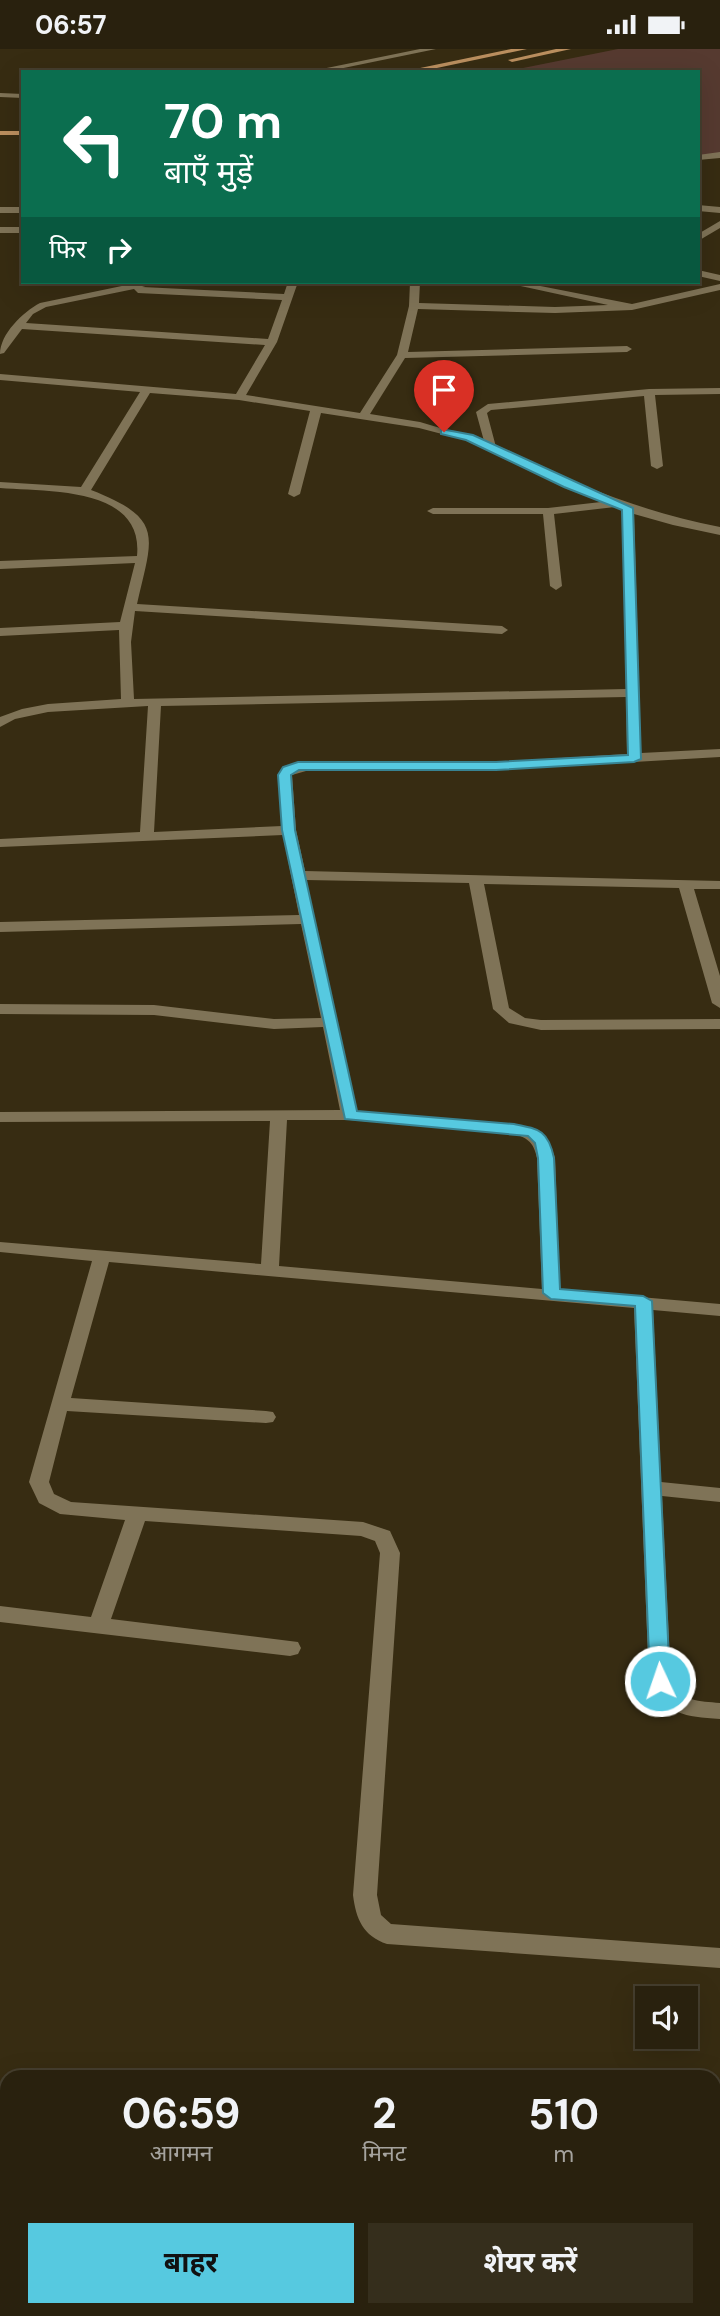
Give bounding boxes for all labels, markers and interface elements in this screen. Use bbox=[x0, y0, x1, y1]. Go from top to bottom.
text: 06:57 bbox=[35, 8, 106, 42]
text: 70 m bbox=[164, 89, 282, 153]
icon: left bbox=[49, 98, 140, 189]
text: बाएँ मुड़ें bbox=[164, 151, 253, 193]
icon: right bbox=[100, 231, 138, 269]
text: फिर bbox=[49, 232, 86, 266]
pin bbox=[414, 360, 474, 432]
icon: arrive bbox=[425, 371, 463, 409]
position arrow bbox=[623, 1644, 697, 1718]
map controls bbox=[635, 1986, 698, 2049]
button: sound bbox=[635, 1986, 698, 2049]
text: 06:59 bbox=[122, 2086, 240, 2141]
text: 2 bbox=[372, 2086, 396, 2141]
text: 510 bbox=[528, 2087, 599, 2142]
text: आगमन bbox=[150, 2138, 213, 2168]
text: मिनट bbox=[362, 2138, 406, 2168]
text: m bbox=[553, 2139, 574, 2169]
button: बाहर bbox=[28, 2223, 354, 2303]
button: शेयर करें bbox=[368, 2223, 693, 2303]

